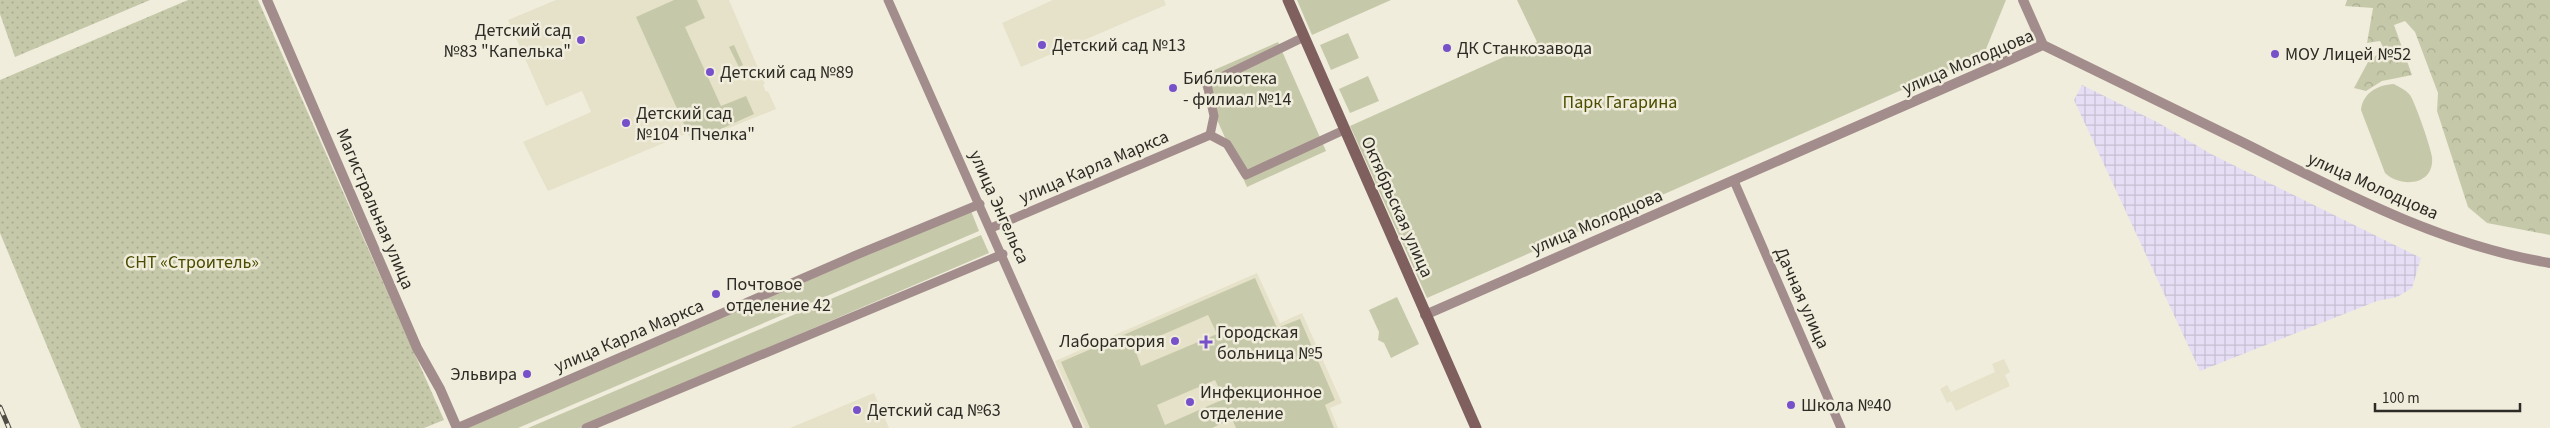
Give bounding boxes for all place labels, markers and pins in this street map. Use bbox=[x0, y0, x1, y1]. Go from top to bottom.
place label: Детский сад №83 "Капелька" bbox=[444, 18, 571, 64]
place label: Детский сад №13 bbox=[1052, 33, 1186, 58]
marker: Детский сад №83 "Капелька" bbox=[575, 34, 587, 46]
place label: ДК Станкозавода bbox=[1457, 36, 1592, 61]
marker: Детский сад №13 bbox=[1036, 39, 1048, 51]
marker: ДК Станкозавода bbox=[1441, 42, 1453, 54]
place label: МОУ Лицей №52 bbox=[2285, 42, 2411, 67]
marker: МОУ Лицей №52 bbox=[2269, 48, 2281, 60]
place label: Детский сад №89 bbox=[720, 60, 854, 85]
marker: Детский сад №89 bbox=[704, 66, 716, 78]
place label: Библиотека - филиал №14 bbox=[1183, 66, 1292, 112]
marker: Библиотека - филиал №14 bbox=[1167, 82, 1179, 94]
place label: Детский сад №104 "Пчелка" bbox=[636, 101, 755, 147]
marker: Детский сад №104 "Пчелка" bbox=[620, 117, 632, 129]
place label: Почтовое отделение 42 bbox=[726, 272, 831, 318]
marker: Почтовое отделение 42 bbox=[710, 288, 722, 300]
place label: Городская больница №5 bbox=[1217, 320, 1323, 366]
place label: Лаборатория bbox=[1059, 329, 1165, 354]
marker: Лаборатория bbox=[1169, 335, 1181, 347]
marker: Городская больница №5 bbox=[1199, 335, 1213, 349]
place label: Эльвира bbox=[450, 362, 517, 387]
marker: Эльвира bbox=[521, 368, 533, 380]
place label: Инфекционное отделение bbox=[1200, 380, 1322, 426]
place label: Школа №40 bbox=[1801, 393, 1891, 418]
marker: Инфекционное отделение bbox=[1184, 396, 1196, 408]
place label: Детский сад №63 bbox=[867, 398, 1001, 423]
marker: Школа №40 bbox=[1785, 399, 1797, 411]
marker: Детский сад №63 bbox=[851, 404, 863, 416]

